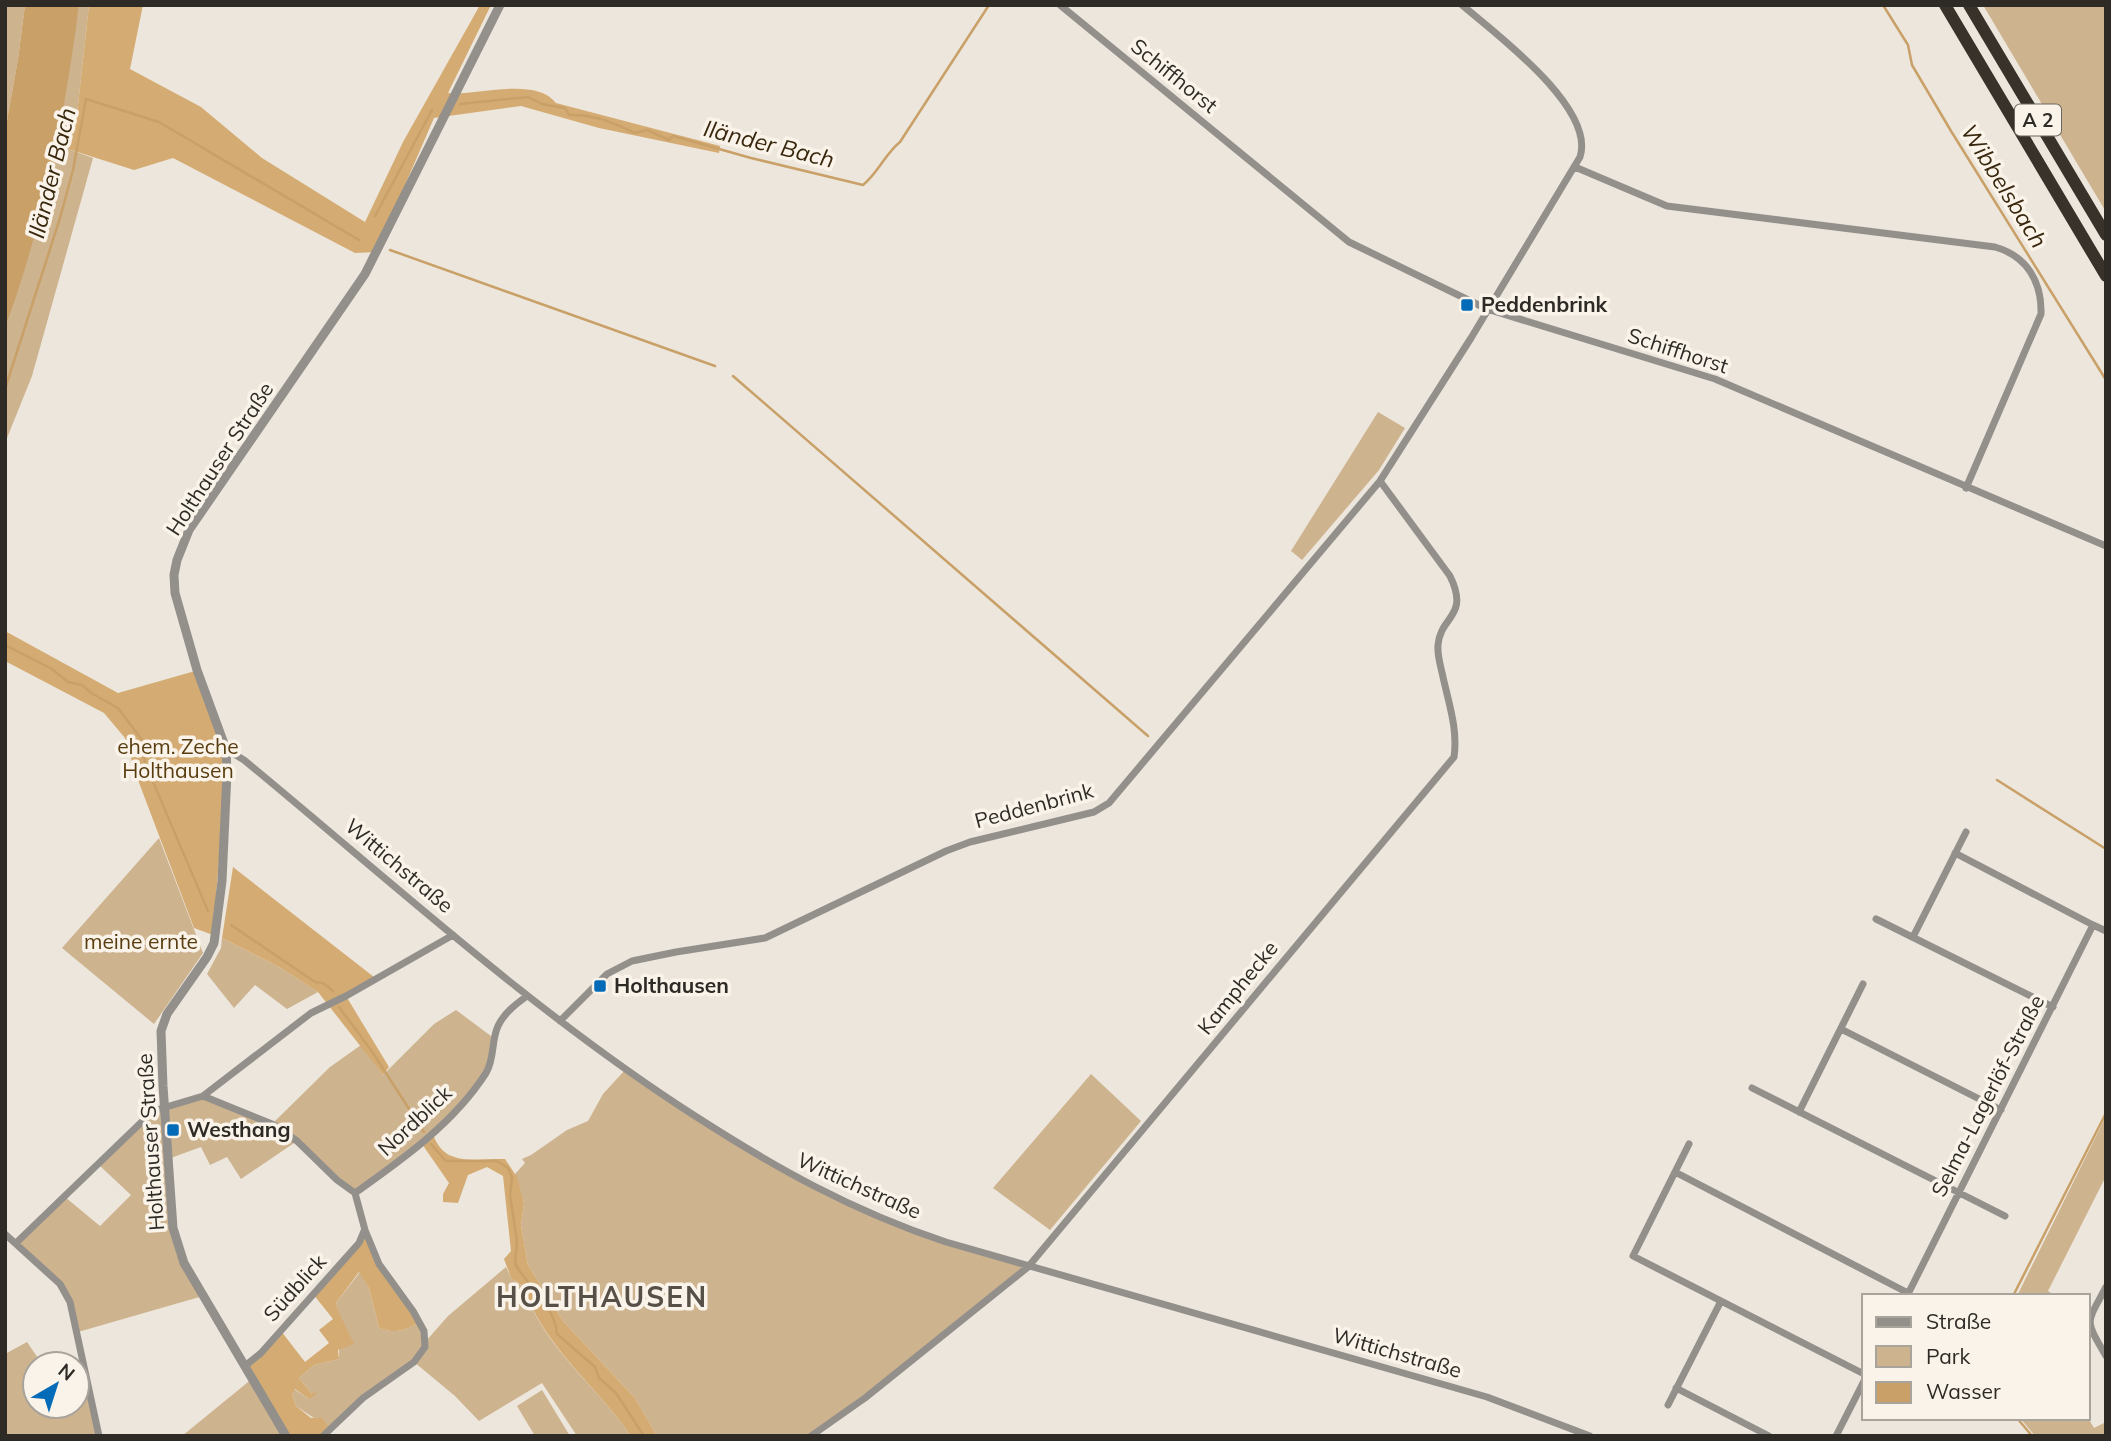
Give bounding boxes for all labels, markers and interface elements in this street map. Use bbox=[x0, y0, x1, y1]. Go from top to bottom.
street label: Schiffhorst bbox=[1126, 32, 1223, 118]
road number: A 2 bbox=[2015, 104, 2061, 136]
water label: Iländer Bach bbox=[21, 105, 82, 241]
water label: Iländer Bach bbox=[701, 113, 837, 174]
water label: Wibbelsbach bbox=[1955, 118, 2054, 253]
place label: Peddenbrink bbox=[1481, 291, 1608, 317]
marker: Peddenbrink bbox=[1459, 297, 1475, 313]
street label: Schiffhorst bbox=[1625, 322, 1732, 379]
street label: Holthauser Straße bbox=[160, 377, 278, 540]
park label: ehem. Zeche Holthausen bbox=[117, 733, 239, 783]
street label: Peddenbrink bbox=[972, 777, 1096, 833]
street label: Wittichstraße bbox=[340, 813, 459, 918]
park label: meine ernte bbox=[84, 928, 198, 954]
street label: Kamphecke bbox=[1192, 935, 1283, 1039]
place label: Holthausen bbox=[614, 972, 729, 998]
marker: Holthausen bbox=[592, 978, 608, 994]
street label: Selma-Lagerlöf-Straße bbox=[1925, 990, 2049, 1201]
street label: Holthauser Straße bbox=[131, 1053, 169, 1232]
street label: Nordblick bbox=[372, 1079, 457, 1161]
place label: Westhang bbox=[187, 1116, 291, 1142]
marker: Westhang bbox=[165, 1122, 181, 1138]
street label: Wittichstraße bbox=[793, 1146, 925, 1224]
street label: Südblick bbox=[257, 1248, 331, 1326]
district label: HOLTHAUSEN bbox=[496, 1279, 708, 1314]
legend bbox=[1862, 1294, 2090, 1420]
text: Straße bbox=[1926, 1308, 1991, 1334]
street label: Wittichstraße bbox=[1330, 1321, 1465, 1383]
text: Park bbox=[1926, 1343, 1970, 1369]
north arrow bbox=[21, 1350, 91, 1420]
text: N bbox=[54, 1358, 80, 1386]
text: Wasser bbox=[1926, 1378, 2001, 1404]

